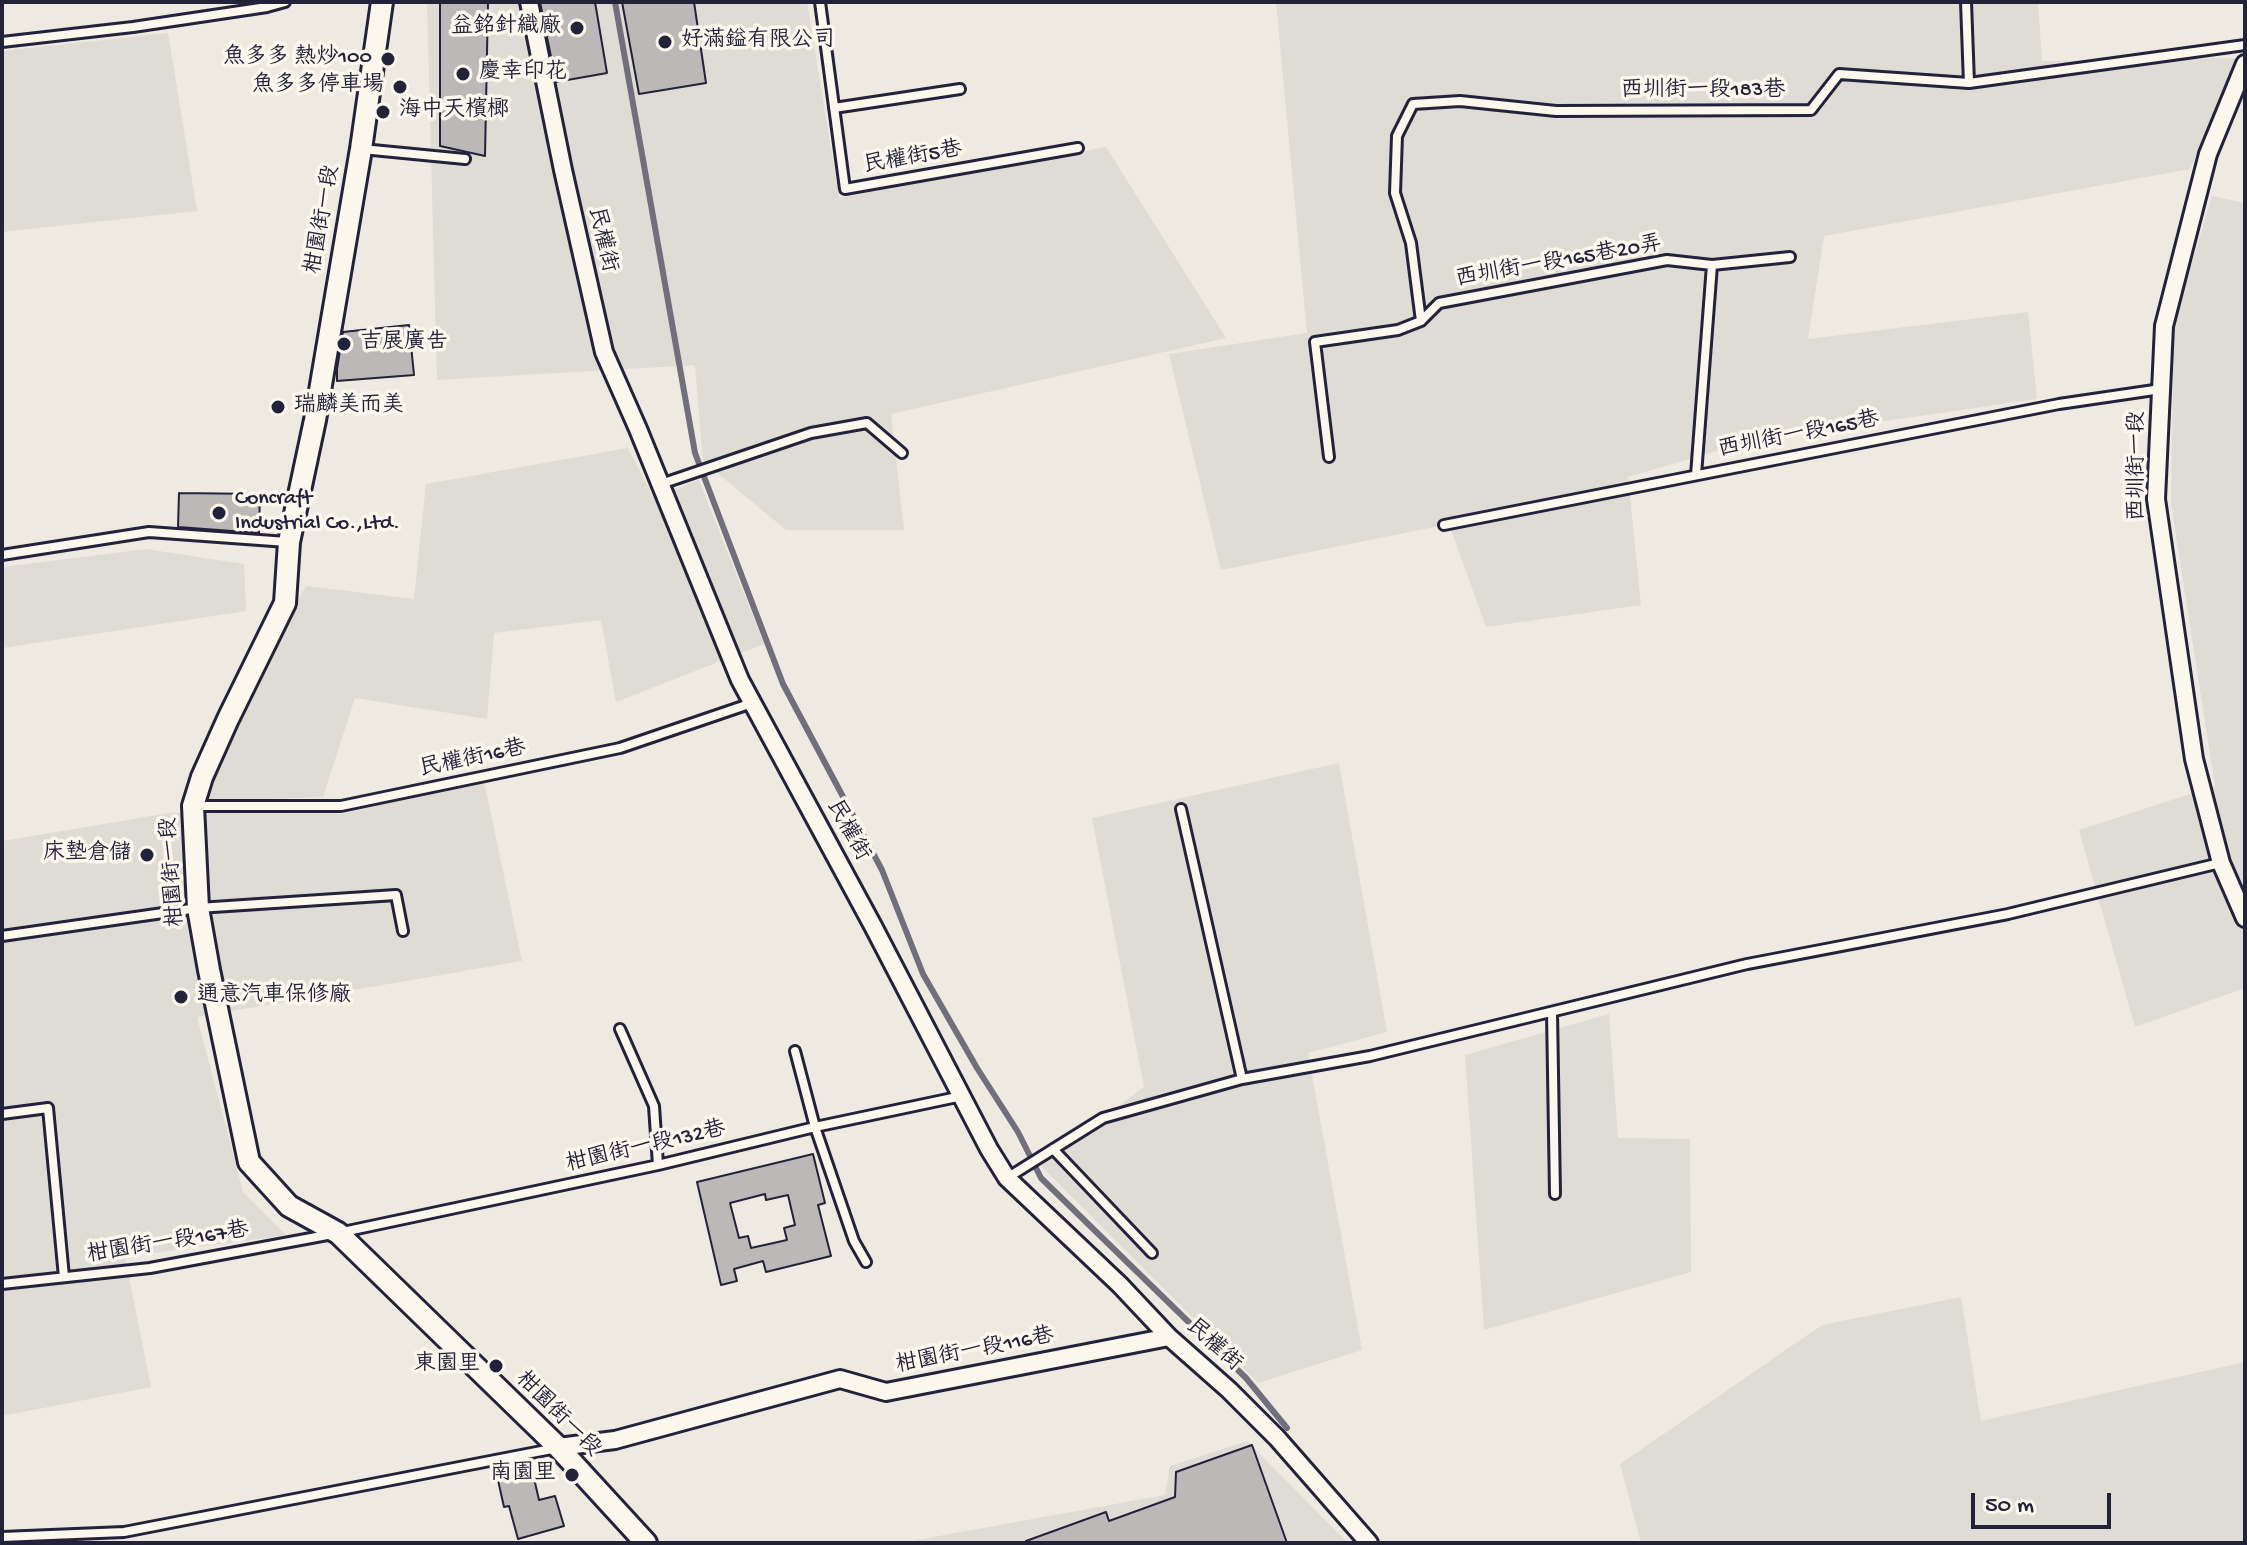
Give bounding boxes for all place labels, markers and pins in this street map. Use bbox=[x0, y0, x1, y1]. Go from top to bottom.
place label: 益銘針織廠 bbox=[451, 15, 561, 41]
marker: 益銘針織廠 bbox=[568, 19, 586, 37]
place label: 好滿鎰有限公司 bbox=[681, 29, 835, 55]
marker: 好滿鎰有限公司 bbox=[656, 33, 674, 51]
place label: 魚多多 熱炒100 bbox=[223, 46, 372, 72]
marker: 魚多多 熱炒100 bbox=[379, 50, 397, 68]
place label: 慶幸印花 bbox=[479, 61, 567, 87]
marker: 慶幸印花 bbox=[454, 65, 472, 83]
place label: 魚多多停車場 bbox=[252, 74, 384, 100]
marker: 魚多多停車場 bbox=[391, 78, 409, 96]
place label: 海中天檳榔 bbox=[399, 99, 509, 125]
marker: 海中天檳榔 bbox=[374, 103, 392, 121]
place label: 吉展廣告 bbox=[360, 331, 448, 357]
marker: 吉展廣告 bbox=[335, 335, 353, 353]
place label: 瑞麟美而美 bbox=[294, 394, 404, 420]
marker: 瑞麟美而美 bbox=[269, 398, 287, 416]
place label: Concraft Industrial Co.,Ltd. bbox=[235, 487, 400, 538]
marker: Concraft Industrial Co.,Ltd. bbox=[210, 504, 228, 522]
place label: 床墊倉儲 bbox=[43, 842, 131, 868]
marker: 床墊倉儲 bbox=[138, 846, 156, 864]
place label: 通意汽車保修廠 bbox=[197, 984, 351, 1010]
marker: 通意汽車保修廠 bbox=[172, 988, 190, 1006]
place label: 東園里 bbox=[414, 1353, 480, 1379]
marker: 東園里 bbox=[487, 1357, 505, 1375]
place label: 南園里 bbox=[490, 1462, 556, 1488]
marker: 南園里 bbox=[563, 1466, 581, 1484]

